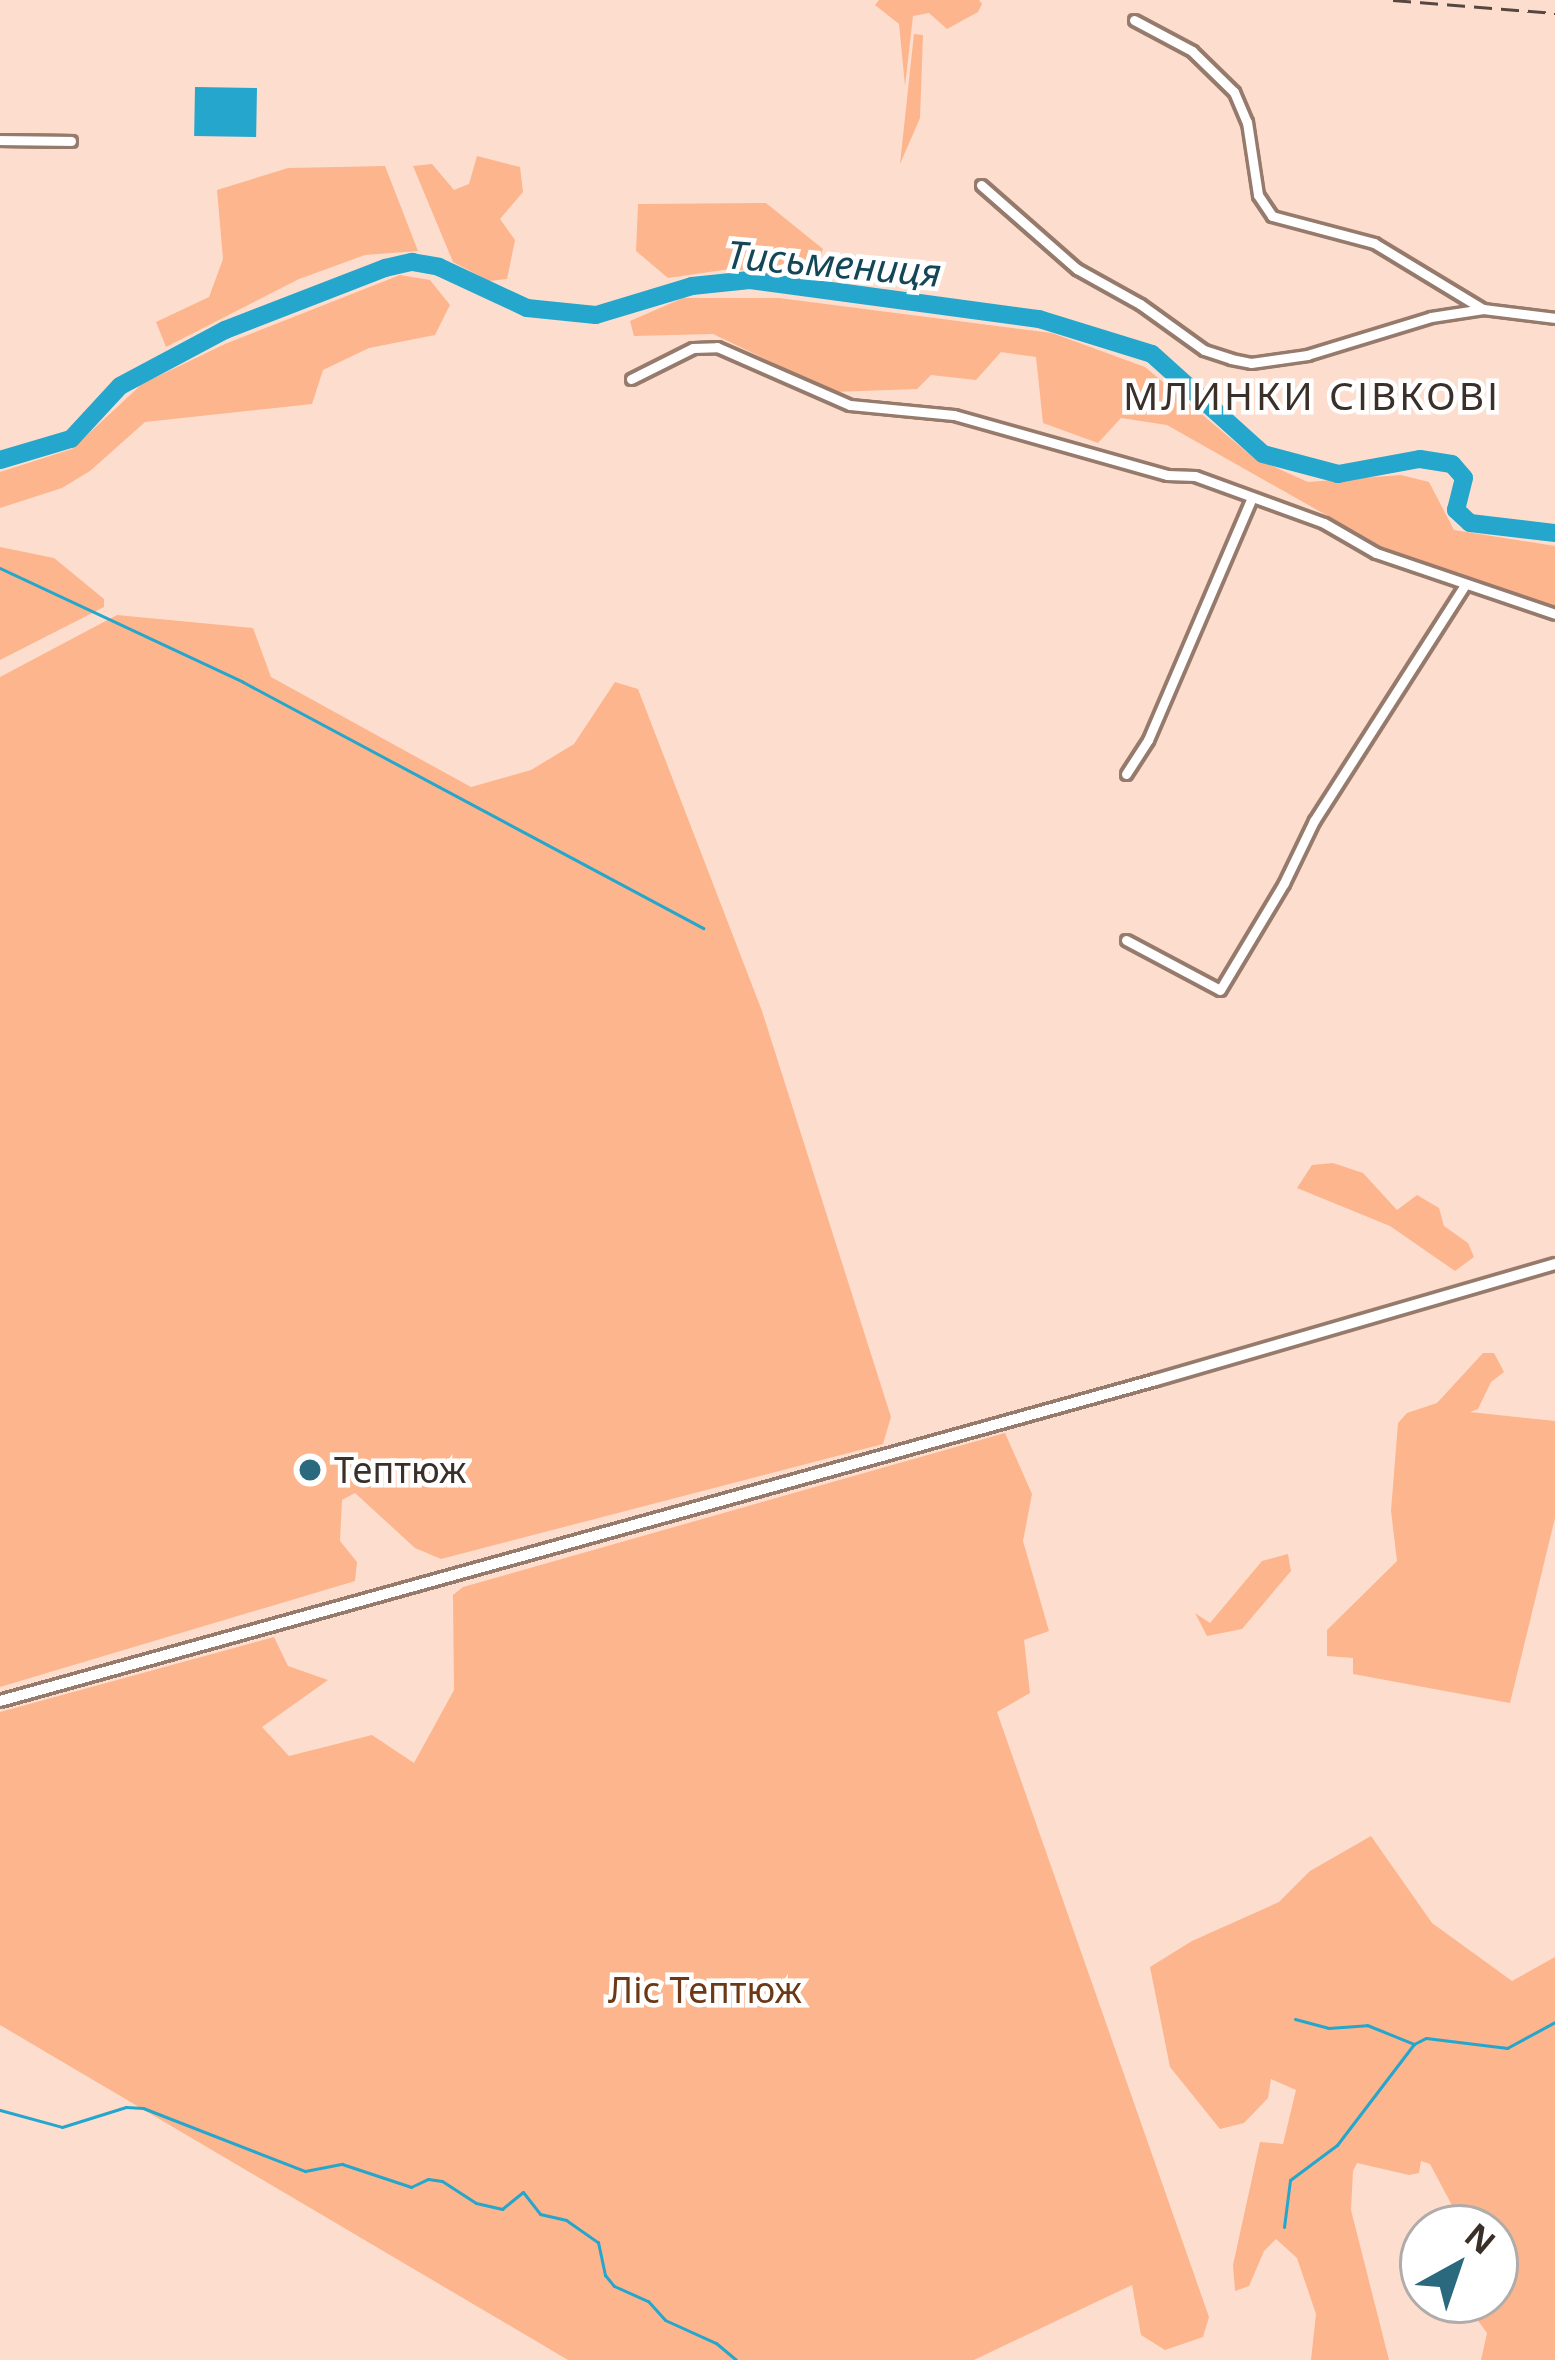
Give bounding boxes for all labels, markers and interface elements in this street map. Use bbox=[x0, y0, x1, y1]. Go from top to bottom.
water label: Тисьмениця bbox=[725, 230, 943, 296]
district label: МЛИНКИ СІВКОВІ bbox=[1123, 372, 1501, 418]
place label: Тептюж bbox=[334, 1448, 466, 1492]
marker: Тептюж bbox=[297, 1457, 323, 1483]
park label: Ліс Тептюж bbox=[608, 1968, 802, 2012]
north arrow bbox=[1399, 2204, 1519, 2324]
text: N bbox=[1456, 2212, 1505, 2264]

